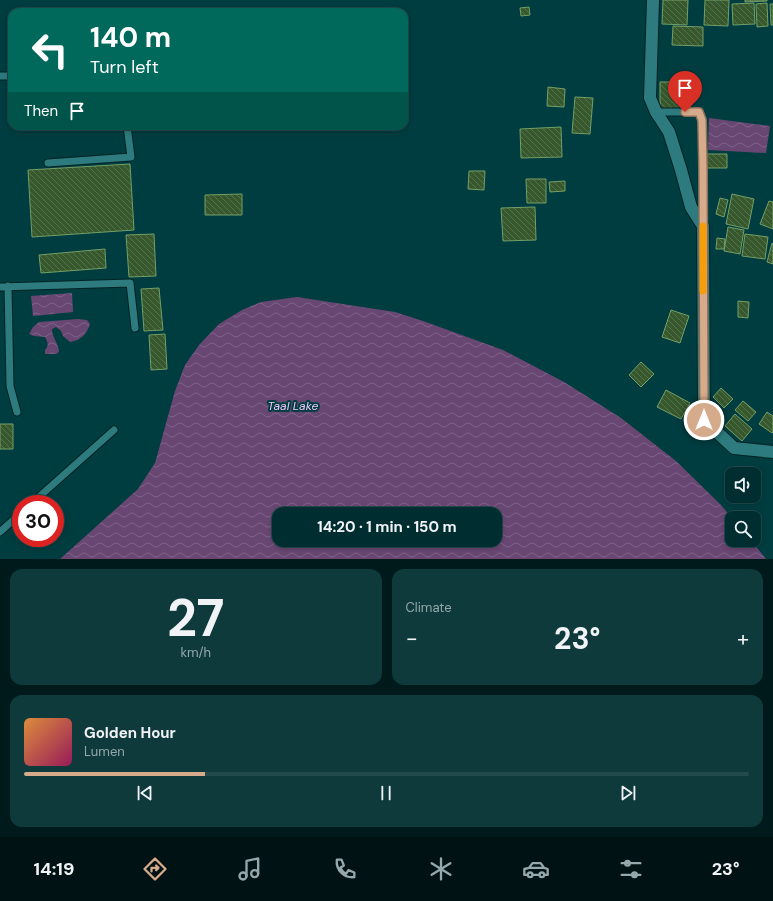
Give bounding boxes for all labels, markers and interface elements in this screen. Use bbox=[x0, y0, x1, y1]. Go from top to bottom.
text: 140 m bbox=[90, 19, 171, 56]
icon: left bbox=[24, 24, 76, 76]
text: Turn left bbox=[90, 55, 159, 79]
pin bbox=[668, 71, 702, 112]
icon: arrive bbox=[674, 77, 696, 99]
icon: arrive bbox=[66, 100, 88, 122]
text: Then bbox=[24, 101, 58, 121]
water label: Taal Lake bbox=[268, 398, 319, 414]
position arrow bbox=[683, 399, 725, 441]
map controls bbox=[725, 467, 761, 547]
button: sound bbox=[725, 467, 761, 503]
speed limit sign: 30 bbox=[12, 495, 64, 547]
button: search bbox=[725, 511, 761, 547]
text: 14:20 · 1 min · 150 m bbox=[317, 517, 457, 537]
text: 27 bbox=[167, 584, 225, 652]
text: Climate bbox=[406, 599, 452, 616]
text: 23° bbox=[554, 619, 600, 658]
text: − bbox=[406, 624, 418, 653]
text: + bbox=[737, 624, 749, 653]
text: km/h bbox=[180, 644, 211, 661]
text: Golden Hour bbox=[84, 723, 176, 743]
text: Lumen bbox=[84, 743, 125, 760]
icon: previous bbox=[134, 782, 156, 804]
icon: pause bbox=[375, 782, 397, 804]
icon: next bbox=[617, 782, 639, 804]
icon: directions bbox=[141, 855, 169, 883]
icon: music bbox=[236, 855, 264, 883]
icon: phone bbox=[331, 855, 359, 883]
icon: climate bbox=[427, 855, 455, 883]
icon: car bbox=[522, 855, 550, 883]
icon: filters bbox=[617, 855, 645, 883]
text: 14:19 bbox=[34, 857, 74, 881]
text: 23° bbox=[712, 857, 739, 881]

